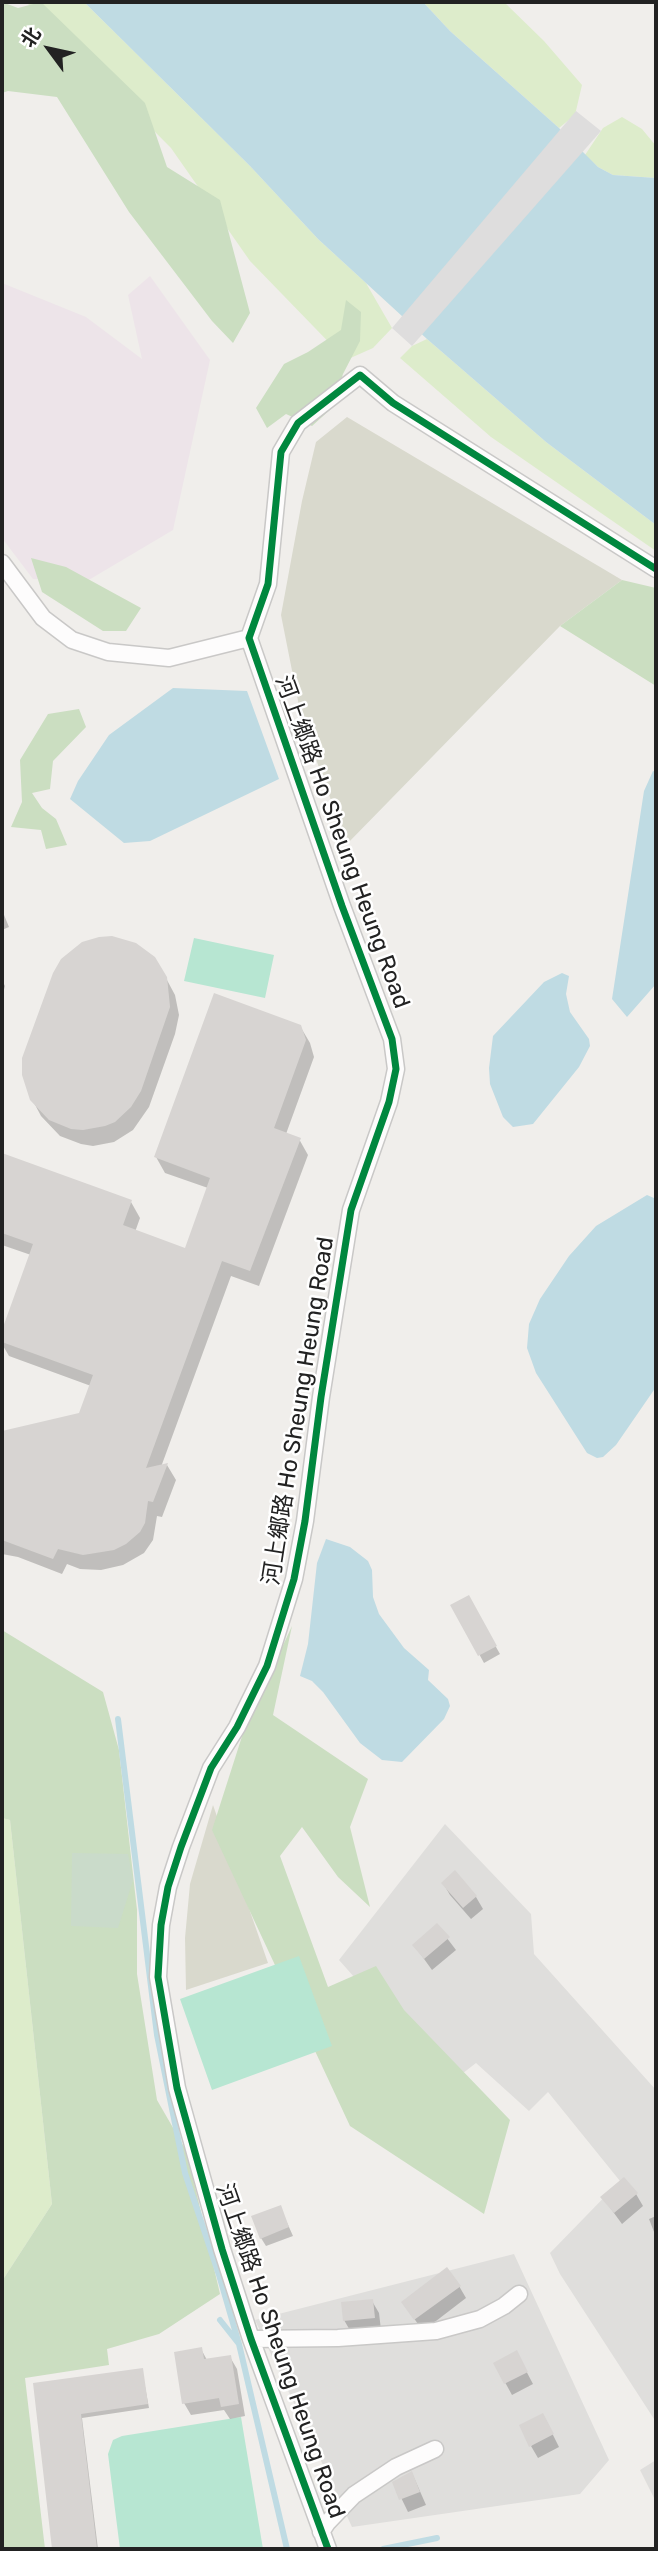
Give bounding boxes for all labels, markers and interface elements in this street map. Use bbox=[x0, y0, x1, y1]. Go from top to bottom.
north arrow bbox=[14, 14, 84, 84]
text: 北 bbox=[16, 23, 46, 52]
street label: 河上鄉路 Ho Sheung Heung Road bbox=[269, 672, 415, 1012]
street label: 河上鄉路 Ho Sheung Heung Road bbox=[258, 1235, 340, 1587]
street label: 河上鄉路 Ho Sheung Heung Road bbox=[210, 2180, 350, 2522]

